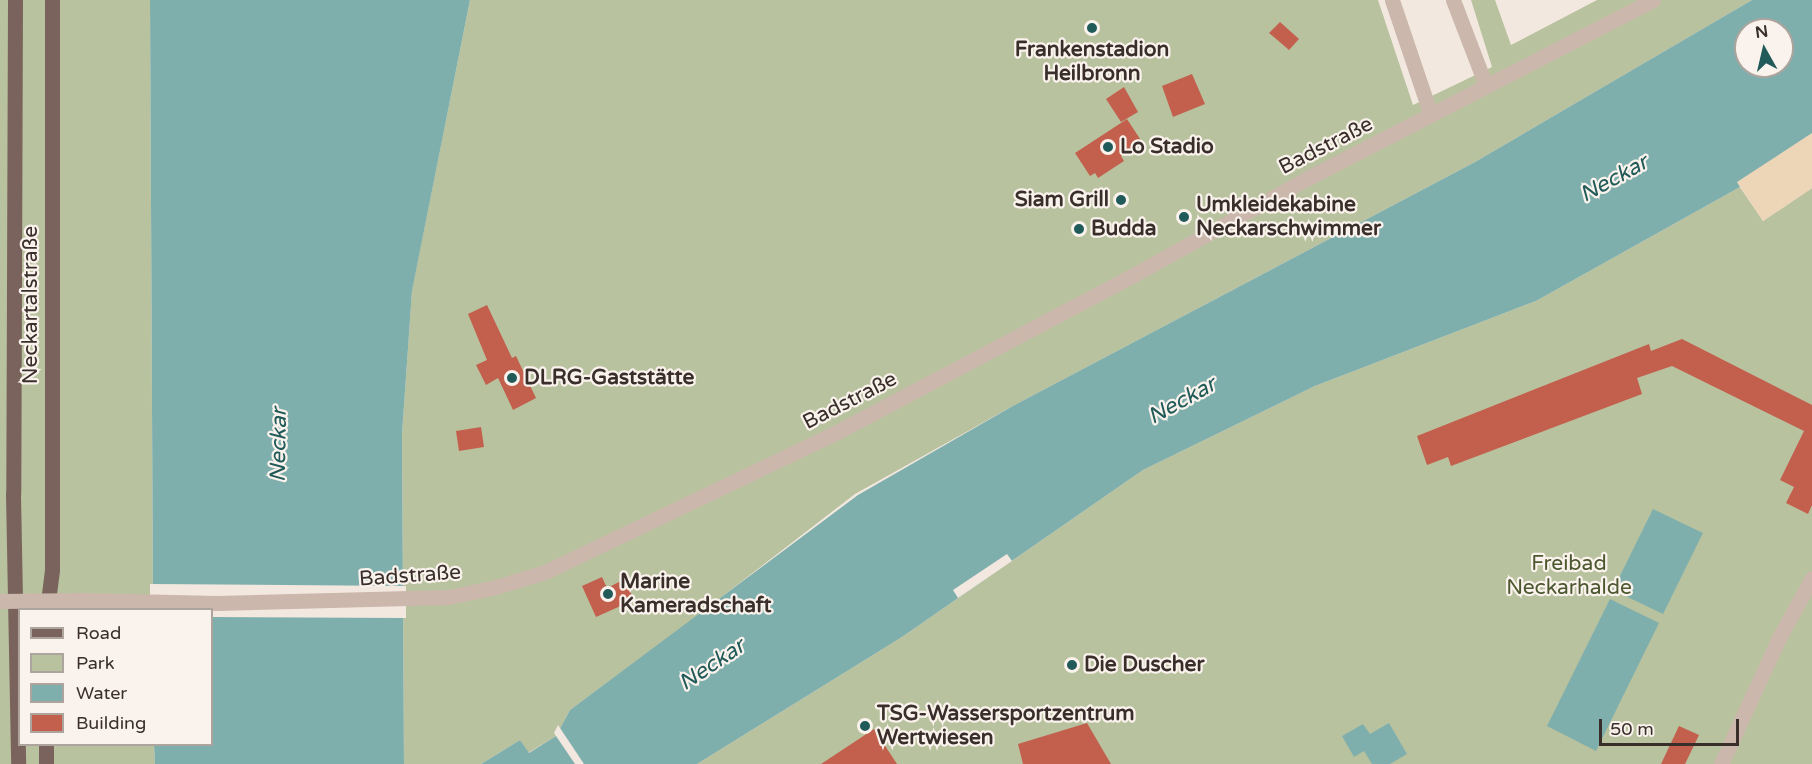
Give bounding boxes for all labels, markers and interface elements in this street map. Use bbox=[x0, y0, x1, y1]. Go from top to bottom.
north arrow bbox=[1734, 18, 1794, 78]
marker: Frankenstadion Heilbronn bbox=[1085, 21, 1099, 35]
text: N bbox=[1754, 21, 1770, 43]
place label: Frankenstadion Heilbronn bbox=[1015, 37, 1169, 87]
street label: Badstraße bbox=[1275, 112, 1377, 180]
place label: Lo Stadio bbox=[1120, 134, 1214, 160]
marker: Lo Stadio bbox=[1101, 140, 1115, 154]
water label: Neckar bbox=[1575, 149, 1653, 209]
place label: Siam Grill bbox=[1015, 187, 1109, 213]
place label: Umkleidekabine Neckarschwimmer bbox=[1196, 192, 1381, 242]
marker: Siam Grill bbox=[1114, 193, 1128, 207]
marker: Umkleidekabine Neckarschwimmer bbox=[1177, 210, 1191, 224]
place label: Budda bbox=[1091, 216, 1156, 242]
marker: Budda bbox=[1072, 222, 1086, 236]
street label: Neckartalstraße bbox=[18, 226, 44, 384]
place label: DLRG-Gaststätte bbox=[524, 365, 694, 391]
street label: Badstraße bbox=[799, 367, 901, 435]
marker: DLRG-Gaststätte bbox=[505, 371, 519, 385]
water label: Neckar bbox=[1143, 371, 1221, 431]
water label: Neckar bbox=[265, 408, 293, 482]
park label: Freibad Neckarhalde bbox=[1506, 551, 1632, 601]
street label: Badstraße bbox=[358, 560, 462, 592]
place label: Marine Kameradschaft bbox=[620, 569, 772, 619]
marker: Marine Kameradschaft bbox=[601, 587, 615, 601]
legend bbox=[18, 608, 213, 746]
text: Road bbox=[76, 622, 121, 644]
water label: Neckar bbox=[674, 633, 750, 697]
text: Park bbox=[76, 652, 114, 674]
place label: Die Duscher bbox=[1084, 652, 1205, 678]
marker: Die Duscher bbox=[1065, 658, 1079, 672]
text: Water bbox=[76, 682, 127, 704]
place label: TSG-Wassersportzentrum Wertwiesen bbox=[877, 701, 1135, 751]
scale bar bbox=[1602, 707, 1742, 745]
text: Building bbox=[76, 712, 146, 734]
text: 50 m bbox=[1610, 718, 1654, 740]
marker: TSG-Wassersportzentrum Wertwiesen bbox=[858, 719, 872, 733]

